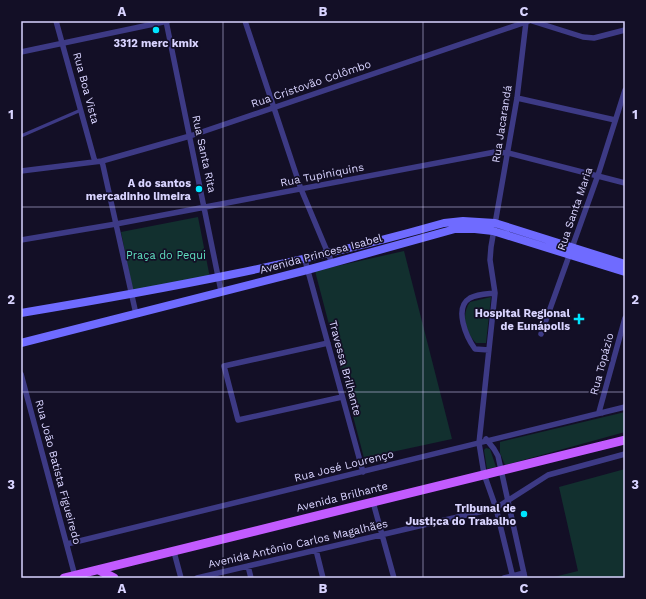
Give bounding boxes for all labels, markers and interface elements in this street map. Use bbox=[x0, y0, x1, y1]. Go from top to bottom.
text: A bbox=[118, 4, 127, 19]
text: B bbox=[319, 4, 328, 19]
text: C bbox=[520, 4, 529, 19]
marker: 3312 merc kmix bbox=[151, 25, 161, 35]
place label: 3312 merc kmix bbox=[113, 37, 199, 50]
street label: Rua Boa Vista bbox=[70, 51, 102, 125]
street label: Rua Cristovão Colômbo bbox=[249, 57, 373, 111]
street label: Rua Jacarandá bbox=[489, 84, 515, 164]
text: 1 bbox=[8, 107, 14, 122]
text: 1 bbox=[632, 107, 638, 122]
street label: Rua Santa Rita bbox=[189, 114, 219, 194]
street label: Rua Tupiniquins bbox=[279, 160, 365, 189]
street label: Rua Santa Maria bbox=[555, 166, 595, 252]
place label: A do santos mercadinho limeira bbox=[86, 177, 192, 203]
marker: A do santos mercadinho limeira bbox=[194, 184, 204, 194]
street label: Avenida Princesa Isabel bbox=[258, 231, 384, 277]
park label: Praça do Pequi bbox=[126, 249, 206, 262]
text: 2 bbox=[7, 292, 15, 307]
text: 2 bbox=[631, 292, 639, 307]
place label: Hospital Regional de Eunápolis bbox=[475, 307, 570, 333]
marker: Hospital Regional de Eunápolis bbox=[573, 313, 585, 325]
street label: Travessa Brilhante bbox=[326, 319, 364, 417]
street label: Rua Topázio bbox=[587, 331, 617, 397]
street label: Rua João Batista Figueiredo bbox=[32, 398, 84, 546]
street label: Rua José Lourenço bbox=[293, 447, 395, 485]
text: 3 bbox=[7, 477, 15, 492]
text: 3 bbox=[631, 477, 639, 492]
street label: Avenida Brilhante bbox=[295, 479, 389, 515]
place label: Tribunal de Justi;ca do Trabalho bbox=[405, 502, 516, 528]
marker: Tribunal de Justi;ca do Trabalho bbox=[519, 509, 529, 519]
street label: Avenida Antônio Carlos Magalhães bbox=[207, 517, 389, 571]
text: A bbox=[118, 581, 127, 596]
text: B bbox=[319, 581, 328, 596]
text: C bbox=[520, 581, 529, 596]

